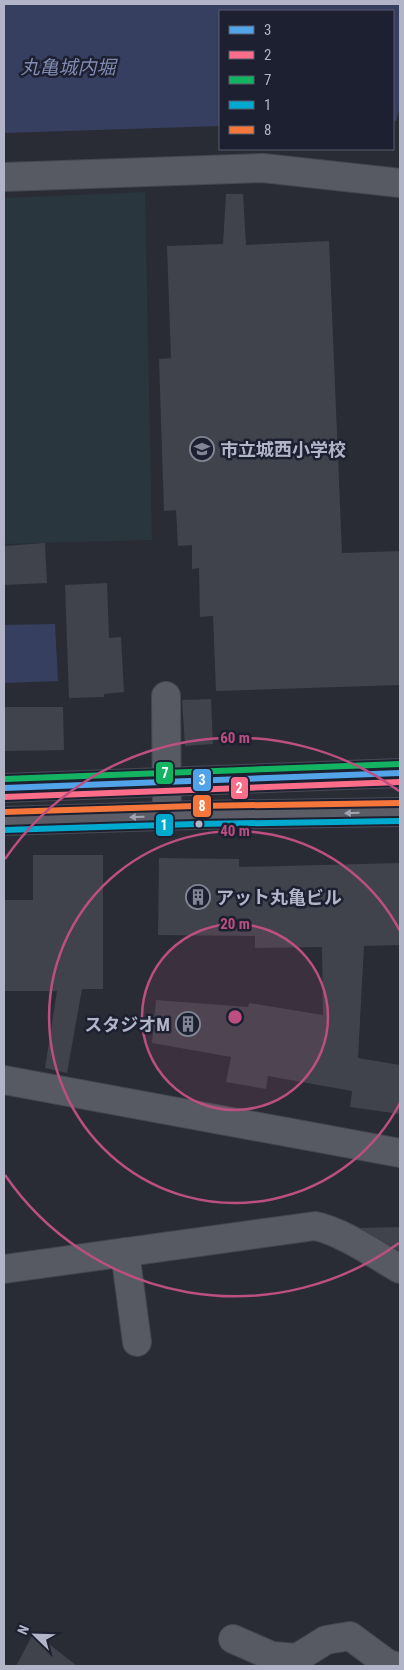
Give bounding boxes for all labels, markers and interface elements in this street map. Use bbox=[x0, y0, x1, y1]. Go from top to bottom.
legend bbox=[219, 10, 394, 150]
text: 3 bbox=[264, 21, 271, 39]
text: 2 bbox=[264, 46, 271, 64]
water label: 丸亀城内堀 bbox=[20, 56, 118, 79]
text: 7 bbox=[264, 71, 271, 89]
text: 1 bbox=[264, 96, 271, 114]
text: 8 bbox=[264, 121, 271, 139]
school or university icon: 市立城西小学校 bbox=[189, 436, 215, 462]
place label: 市立城西小学校 bbox=[220, 439, 346, 460]
text: 60 m bbox=[220, 729, 250, 747]
line badge: 7 bbox=[155, 761, 174, 785]
text: 7 bbox=[161, 765, 169, 781]
line badge: 3 bbox=[192, 768, 212, 792]
text: 3 bbox=[198, 772, 206, 788]
line badge: 2 bbox=[230, 776, 249, 800]
text: 2 bbox=[235, 780, 243, 796]
line badge: 8 bbox=[192, 794, 212, 818]
text: 8 bbox=[198, 798, 206, 814]
one-way arrow bbox=[343, 809, 359, 817]
one-way arrow bbox=[128, 813, 144, 821]
line badge: 1 bbox=[155, 813, 174, 837]
text: 1 bbox=[160, 817, 168, 833]
unlabelled marker bbox=[194, 819, 204, 829]
text: 40 m bbox=[220, 822, 250, 840]
building icon: アット丸亀ビル bbox=[185, 884, 211, 910]
place label: アット丸亀ビル bbox=[216, 887, 342, 908]
text: 20 m bbox=[220, 915, 250, 933]
centre of rings bbox=[226, 1008, 244, 1026]
building icon: スタジオM bbox=[175, 1011, 201, 1037]
place label: スタジオM bbox=[84, 1014, 170, 1035]
north arrow bbox=[10, 1610, 60, 1660]
text: N bbox=[14, 1623, 32, 1637]

